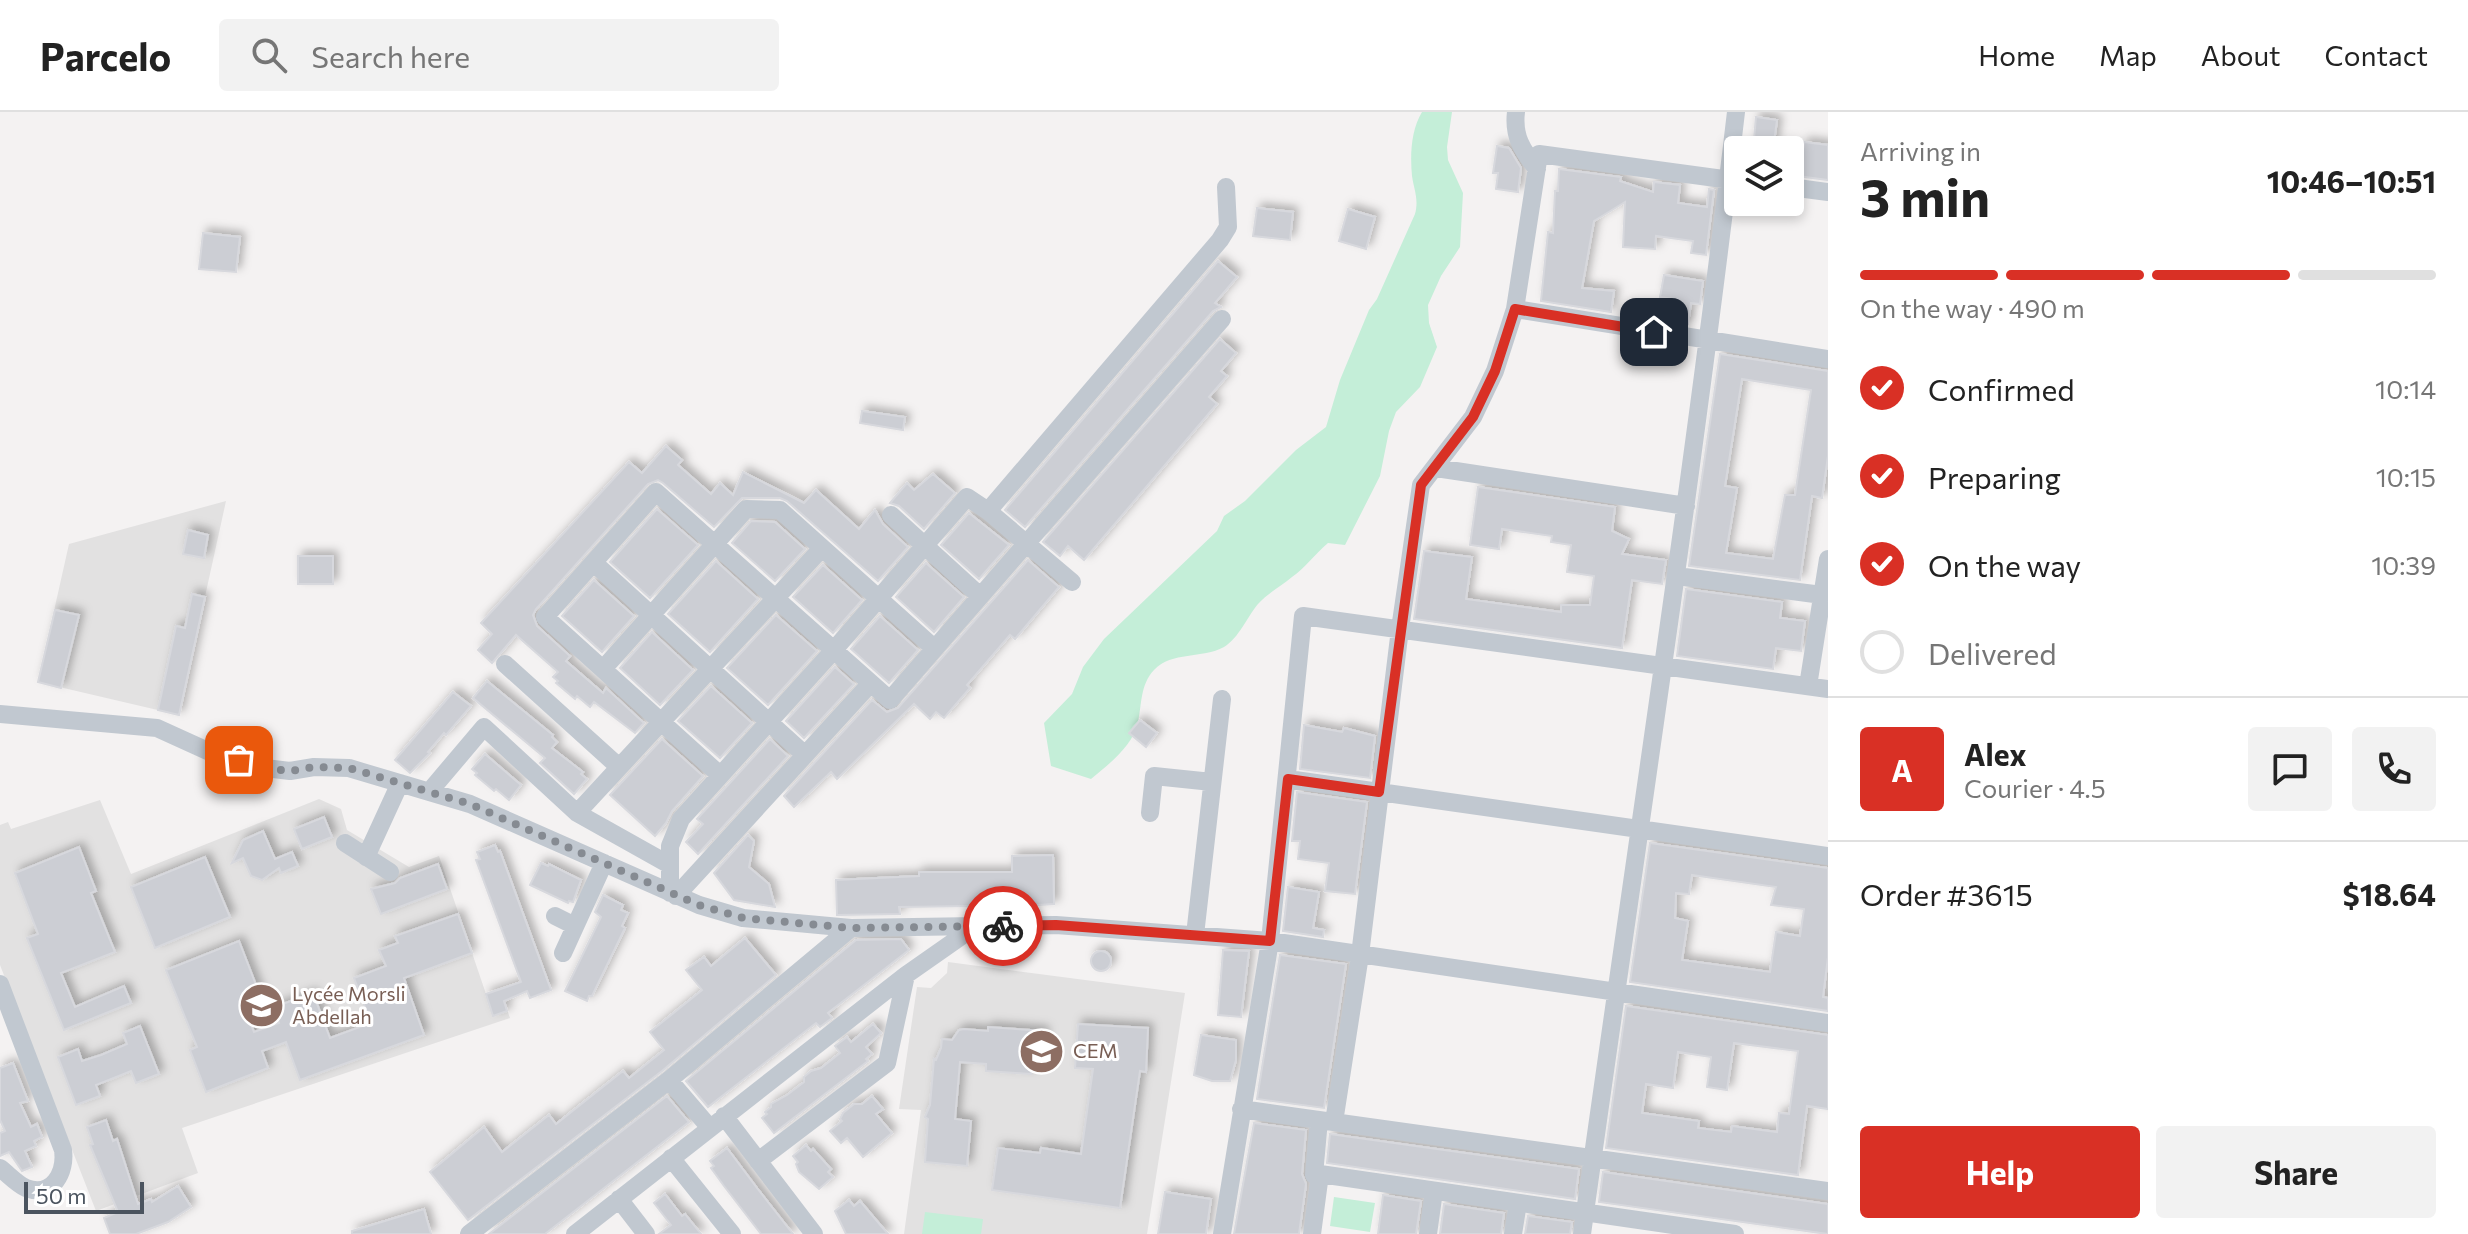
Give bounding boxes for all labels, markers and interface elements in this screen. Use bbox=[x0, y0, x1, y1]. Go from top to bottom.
search box bbox=[219, 19, 779, 91]
text: Parcelo bbox=[40, 32, 171, 79]
icon: search bbox=[247, 33, 291, 77]
text: Search here bbox=[311, 37, 470, 74]
text: Home bbox=[1978, 38, 2055, 72]
text: Map bbox=[2099, 38, 2157, 72]
text: About bbox=[2201, 38, 2281, 72]
text: Contact bbox=[2325, 38, 2428, 72]
text: Arriving in bbox=[1860, 135, 1981, 166]
map controls bbox=[1724, 136, 1804, 216]
button: layers bbox=[1724, 136, 1804, 216]
text: 10:46–10:51 bbox=[2267, 162, 2436, 199]
text: 3 min bbox=[1860, 164, 1990, 228]
text: On the way · 490 m bbox=[1860, 292, 2085, 323]
pin bbox=[1620, 298, 1688, 366]
icon: home bbox=[1632, 310, 1676, 354]
icon: check bbox=[1860, 366, 1904, 410]
text: Confirmed bbox=[1928, 370, 2075, 407]
text: 10:14 bbox=[2375, 373, 2436, 404]
icon: check bbox=[1860, 454, 1904, 498]
text: Preparing bbox=[1928, 458, 2061, 495]
text: 10:15 bbox=[2376, 461, 2436, 492]
icon: check bbox=[1860, 542, 1904, 586]
text: On the way bbox=[1928, 546, 2081, 583]
text: 10:39 bbox=[2371, 549, 2436, 580]
text: Delivered bbox=[1928, 634, 2057, 671]
pin bbox=[205, 726, 273, 794]
button: chat bbox=[2248, 727, 2332, 811]
button: phone bbox=[2352, 727, 2436, 811]
text: Alex bbox=[1964, 735, 2027, 772]
icon: bag bbox=[217, 738, 261, 782]
text: A bbox=[1891, 751, 1913, 788]
text: Courier · 4.5 bbox=[1964, 772, 2106, 803]
text: Order #3615 bbox=[1860, 875, 2033, 912]
text: $18.64 bbox=[2343, 875, 2436, 912]
courier bbox=[963, 886, 1043, 966]
icon: bike bbox=[981, 904, 1025, 948]
place label: Lycée Morsli Abdellah bbox=[292, 981, 406, 1028]
school or university icon: Lycée Morsli Abdellah bbox=[237, 982, 285, 1030]
school or university icon: CEM bbox=[1018, 1027, 1066, 1075]
place label: CEM bbox=[1073, 1038, 1118, 1062]
button: Help bbox=[1860, 1126, 2140, 1218]
button: Share bbox=[2156, 1126, 2436, 1218]
scale bar bbox=[24, 1178, 144, 1214]
text: 50 m bbox=[36, 1182, 86, 1209]

